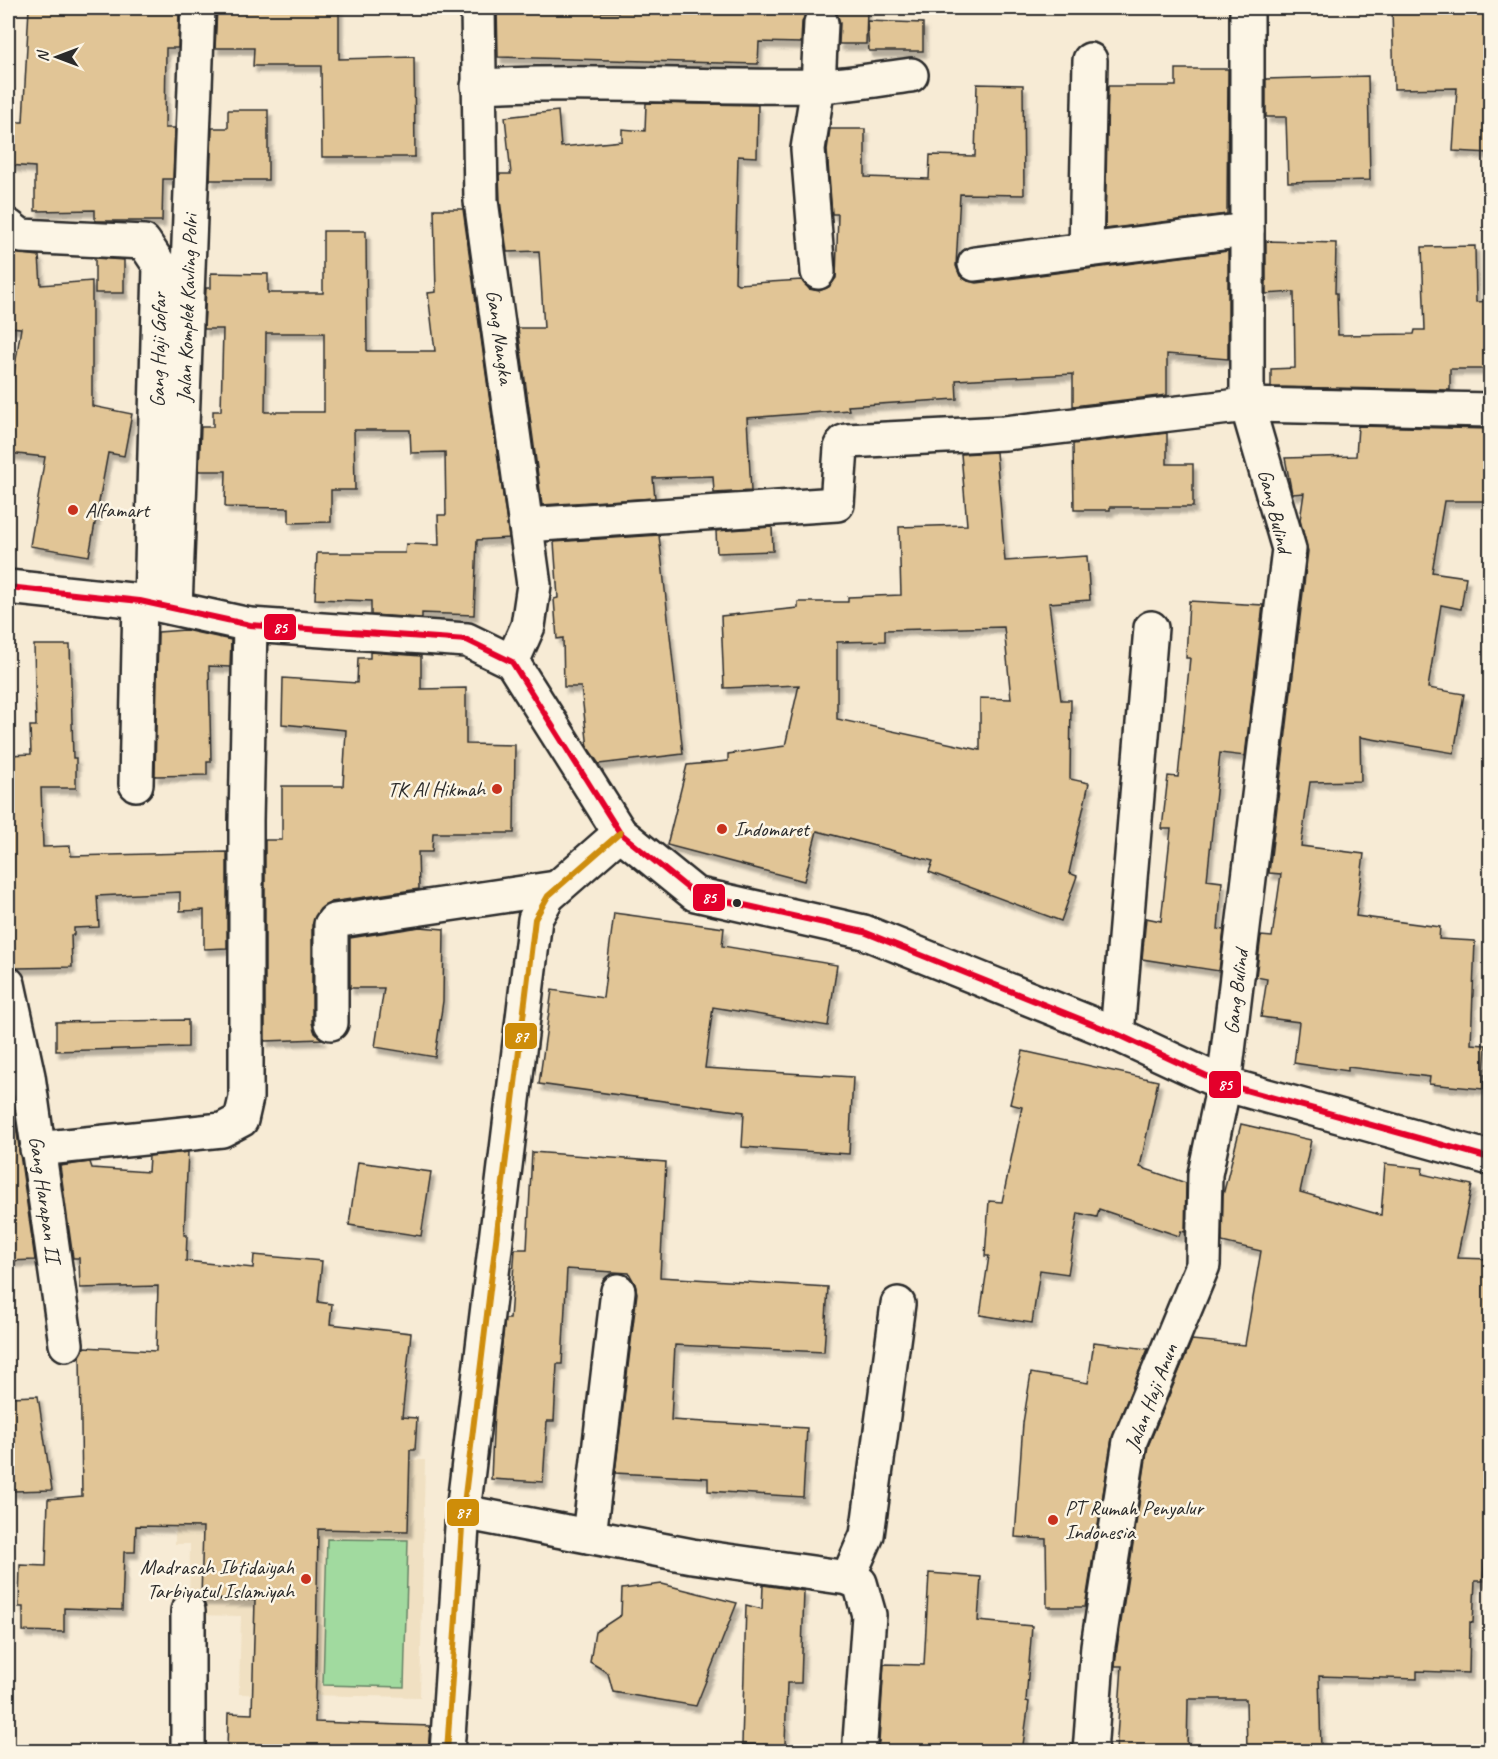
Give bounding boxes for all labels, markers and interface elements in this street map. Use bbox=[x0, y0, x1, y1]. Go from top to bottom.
north arrow bbox=[27, 27, 87, 87]
text: N bbox=[33, 49, 53, 62]
street label: Jalan Komplek Kavling Polri bbox=[171, 210, 203, 403]
street label: Gang Nangka bbox=[481, 288, 520, 388]
street label: Gang Haji Gofar bbox=[144, 291, 172, 408]
street label: Gang Bulind bbox=[1252, 467, 1299, 559]
place label: Alfamart bbox=[85, 497, 151, 523]
marker: Alfamart bbox=[66, 503, 80, 517]
line badge: 85 bbox=[263, 613, 297, 641]
text: 85 bbox=[273, 618, 289, 638]
place label: TK Al Hikmah bbox=[387, 776, 486, 802]
marker: TK Al Hikmah bbox=[490, 782, 504, 796]
place label: Indomaret bbox=[734, 816, 811, 842]
marker: Indomaret bbox=[715, 822, 729, 836]
line badge: 85 bbox=[692, 883, 726, 912]
text: 85 bbox=[702, 888, 718, 908]
unlabelled marker bbox=[731, 897, 743, 909]
street label: Gang Bulind bbox=[1218, 944, 1255, 1036]
line badge: 87 bbox=[504, 1022, 538, 1050]
text: 87 bbox=[514, 1027, 530, 1047]
line badge: 85 bbox=[1208, 1070, 1242, 1099]
text: 85 bbox=[1218, 1075, 1234, 1095]
street label: Gang Harapan II bbox=[23, 1134, 67, 1268]
street label: Jalan Haji Anun bbox=[1118, 1339, 1184, 1455]
place label: PT Rumah Penyalur Indonesia bbox=[1065, 1495, 1205, 1545]
line badge: 87 bbox=[446, 1498, 480, 1527]
text: 87 bbox=[456, 1503, 472, 1523]
marker: PT Rumah Penyalur Indonesia bbox=[1046, 1513, 1060, 1527]
place label: Madrasah Ibtidaiyah Tarbiyatul Islamiyah bbox=[140, 1554, 295, 1604]
marker: Madrasah Ibtidaiyah Tarbiyatul Islamiyah bbox=[299, 1572, 313, 1586]

